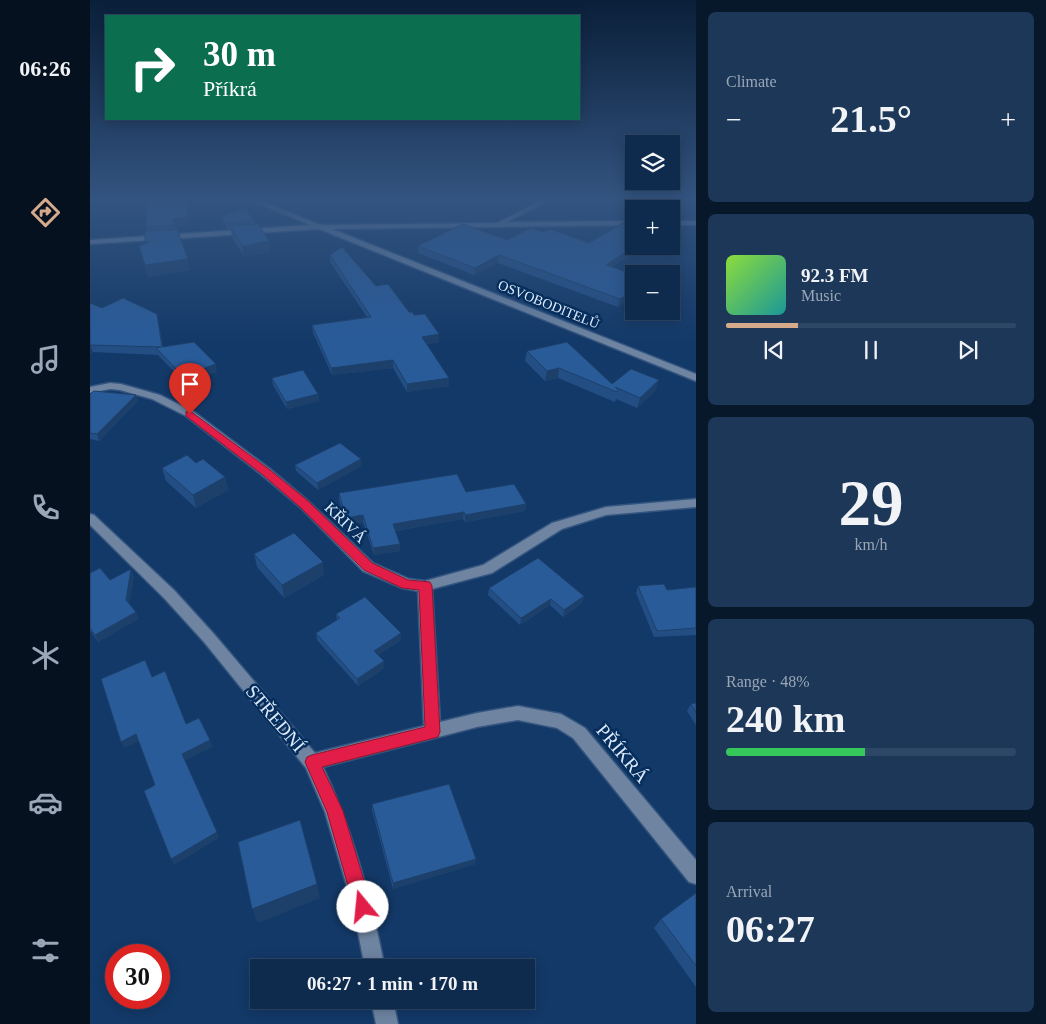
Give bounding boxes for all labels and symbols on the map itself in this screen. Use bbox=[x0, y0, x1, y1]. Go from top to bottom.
street label: OSVOBODITELŮ bbox=[496, 275, 602, 332]
pin bbox=[169, 363, 211, 414]
street label: KŘIVÁ bbox=[322, 498, 371, 546]
street label: STŘEDNÍ bbox=[242, 681, 309, 756]
street label: PŘÍKRÁ bbox=[592, 720, 653, 787]
position arrow bbox=[336, 880, 388, 932]
speed limit sign: 30 bbox=[105, 944, 170, 1009]

